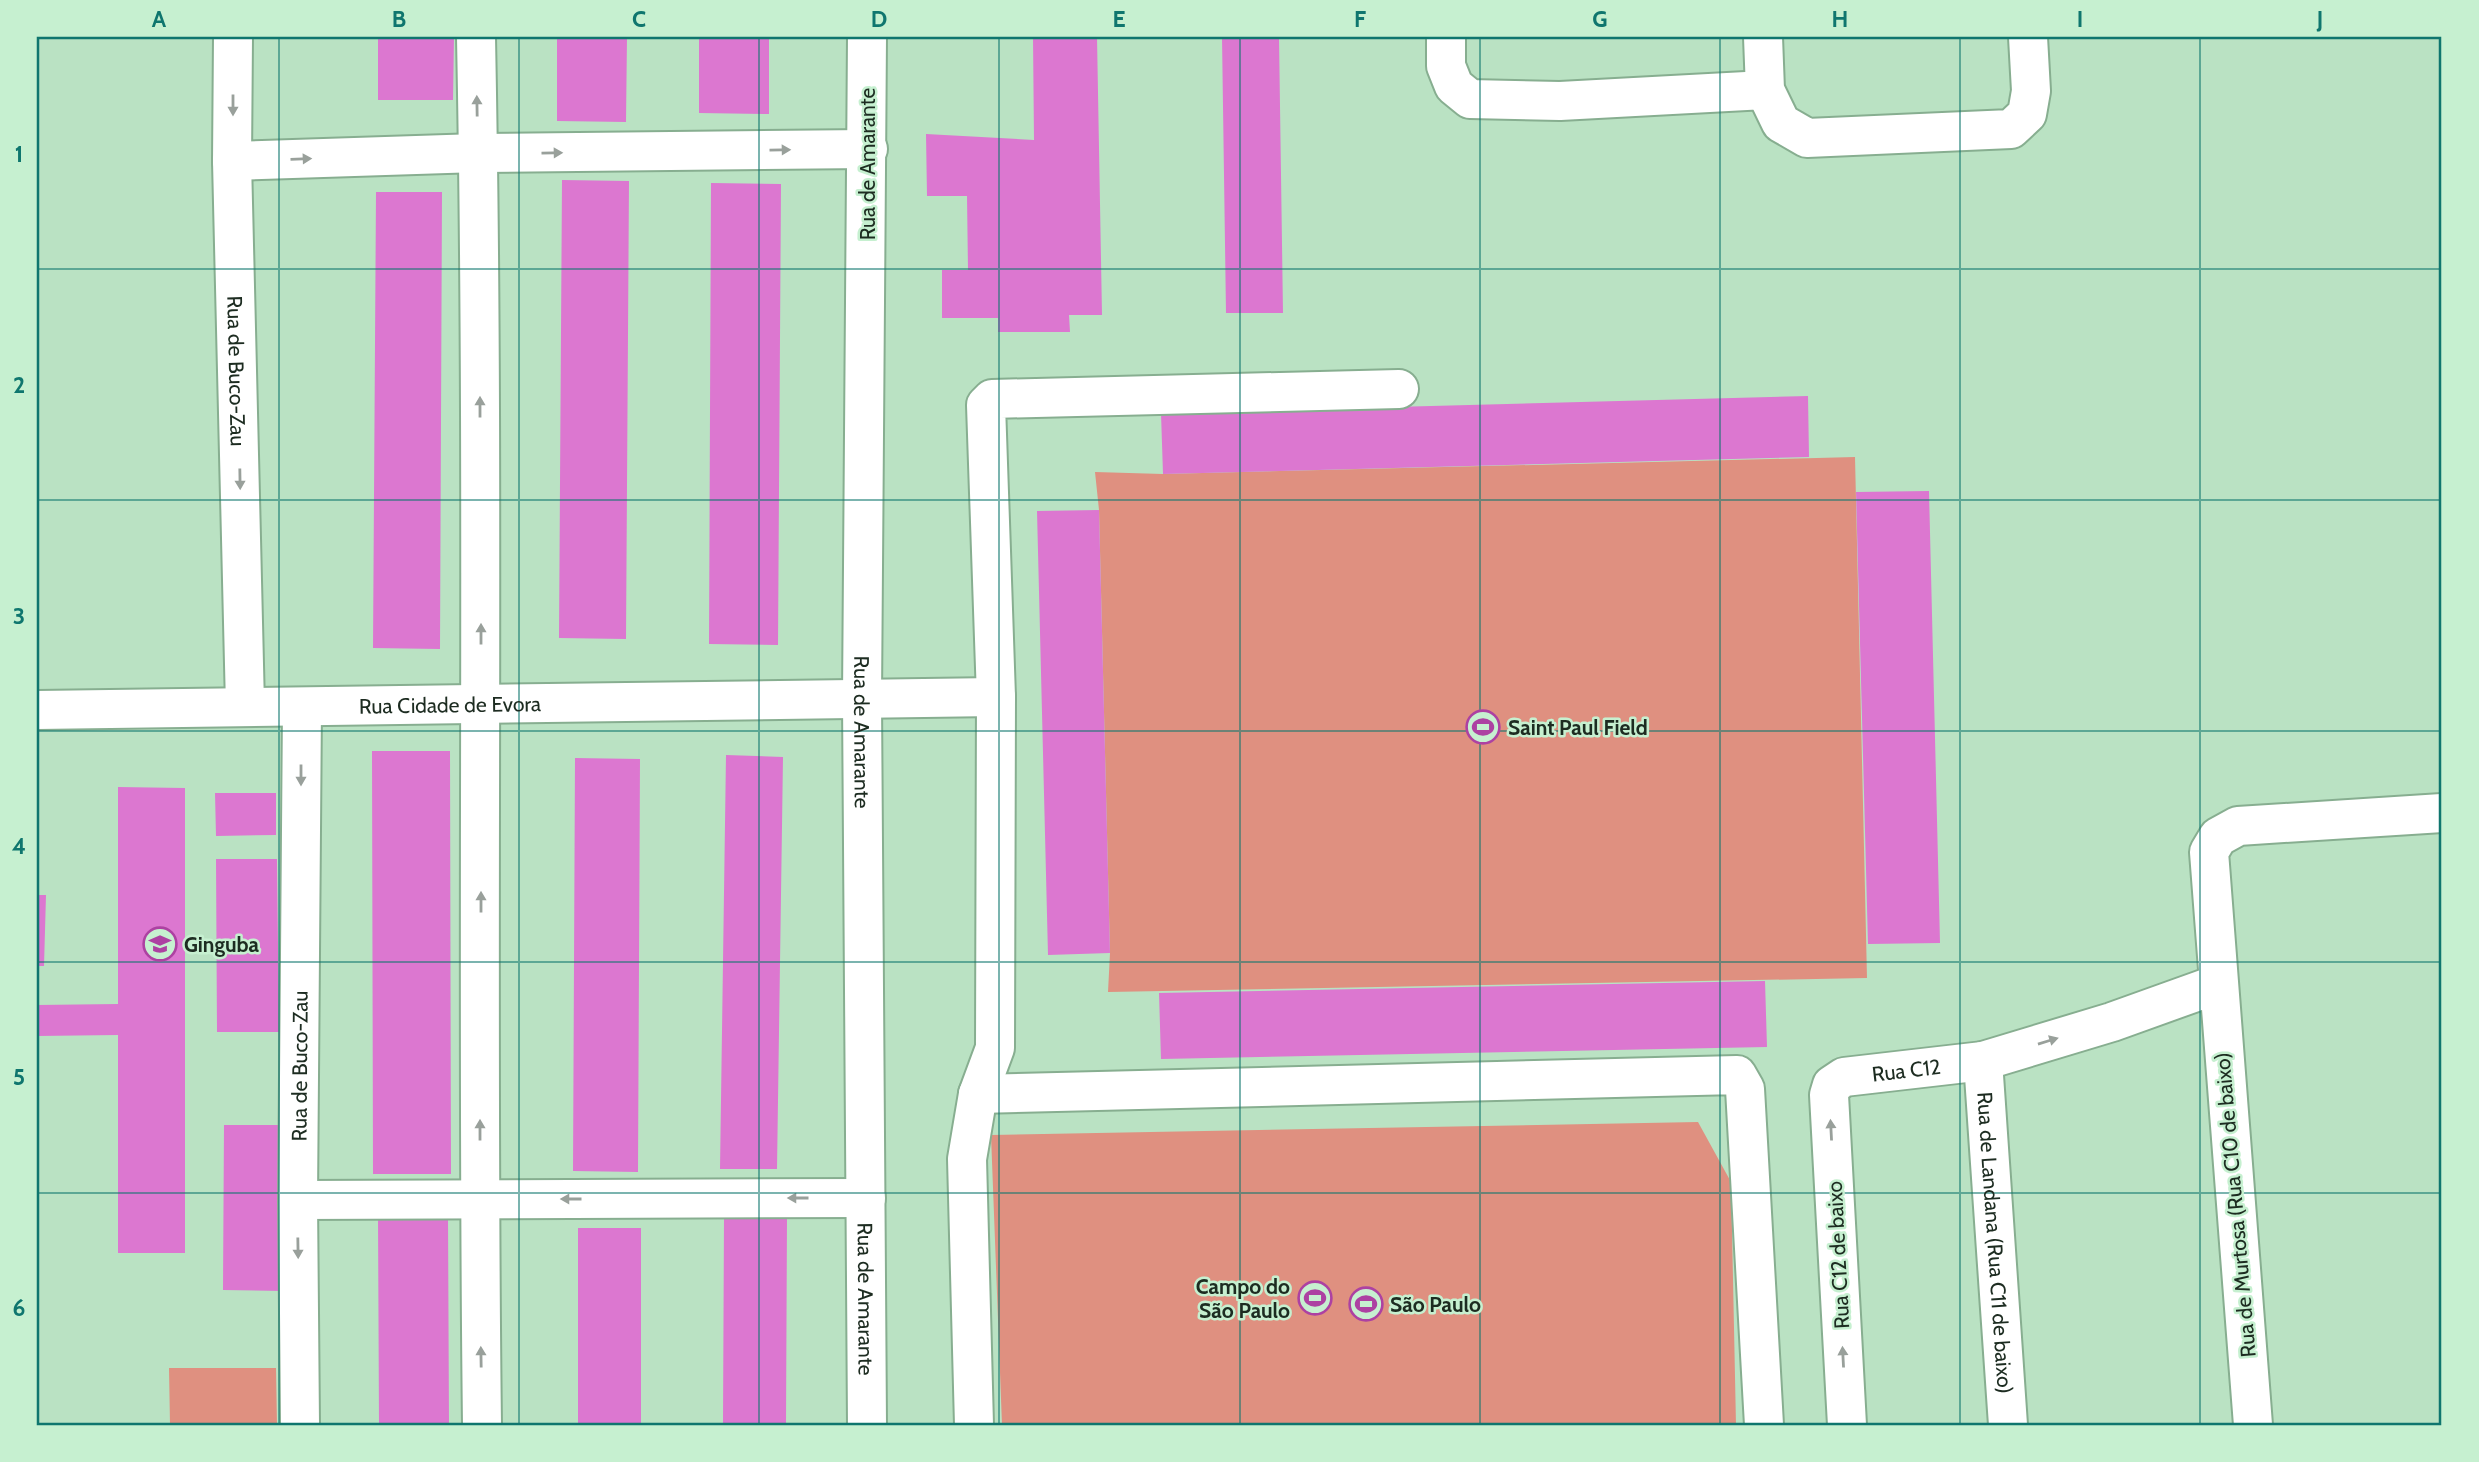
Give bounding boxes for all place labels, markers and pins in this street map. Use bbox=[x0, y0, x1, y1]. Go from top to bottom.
sports icon: Saint Paul Field bbox=[1464, 708, 1502, 746]
place label: Saint Paul Field bbox=[1508, 715, 1648, 740]
school or university icon: Ginguba bbox=[141, 925, 179, 963]
place label: Ginguba bbox=[184, 932, 260, 957]
place label: Campo do São Paulo bbox=[1196, 1274, 1290, 1323]
sports icon: Campo do São Paulo bbox=[1296, 1279, 1334, 1317]
sports icon: São Paulo bbox=[1347, 1285, 1385, 1323]
place label: São Paulo bbox=[1390, 1292, 1481, 1317]

